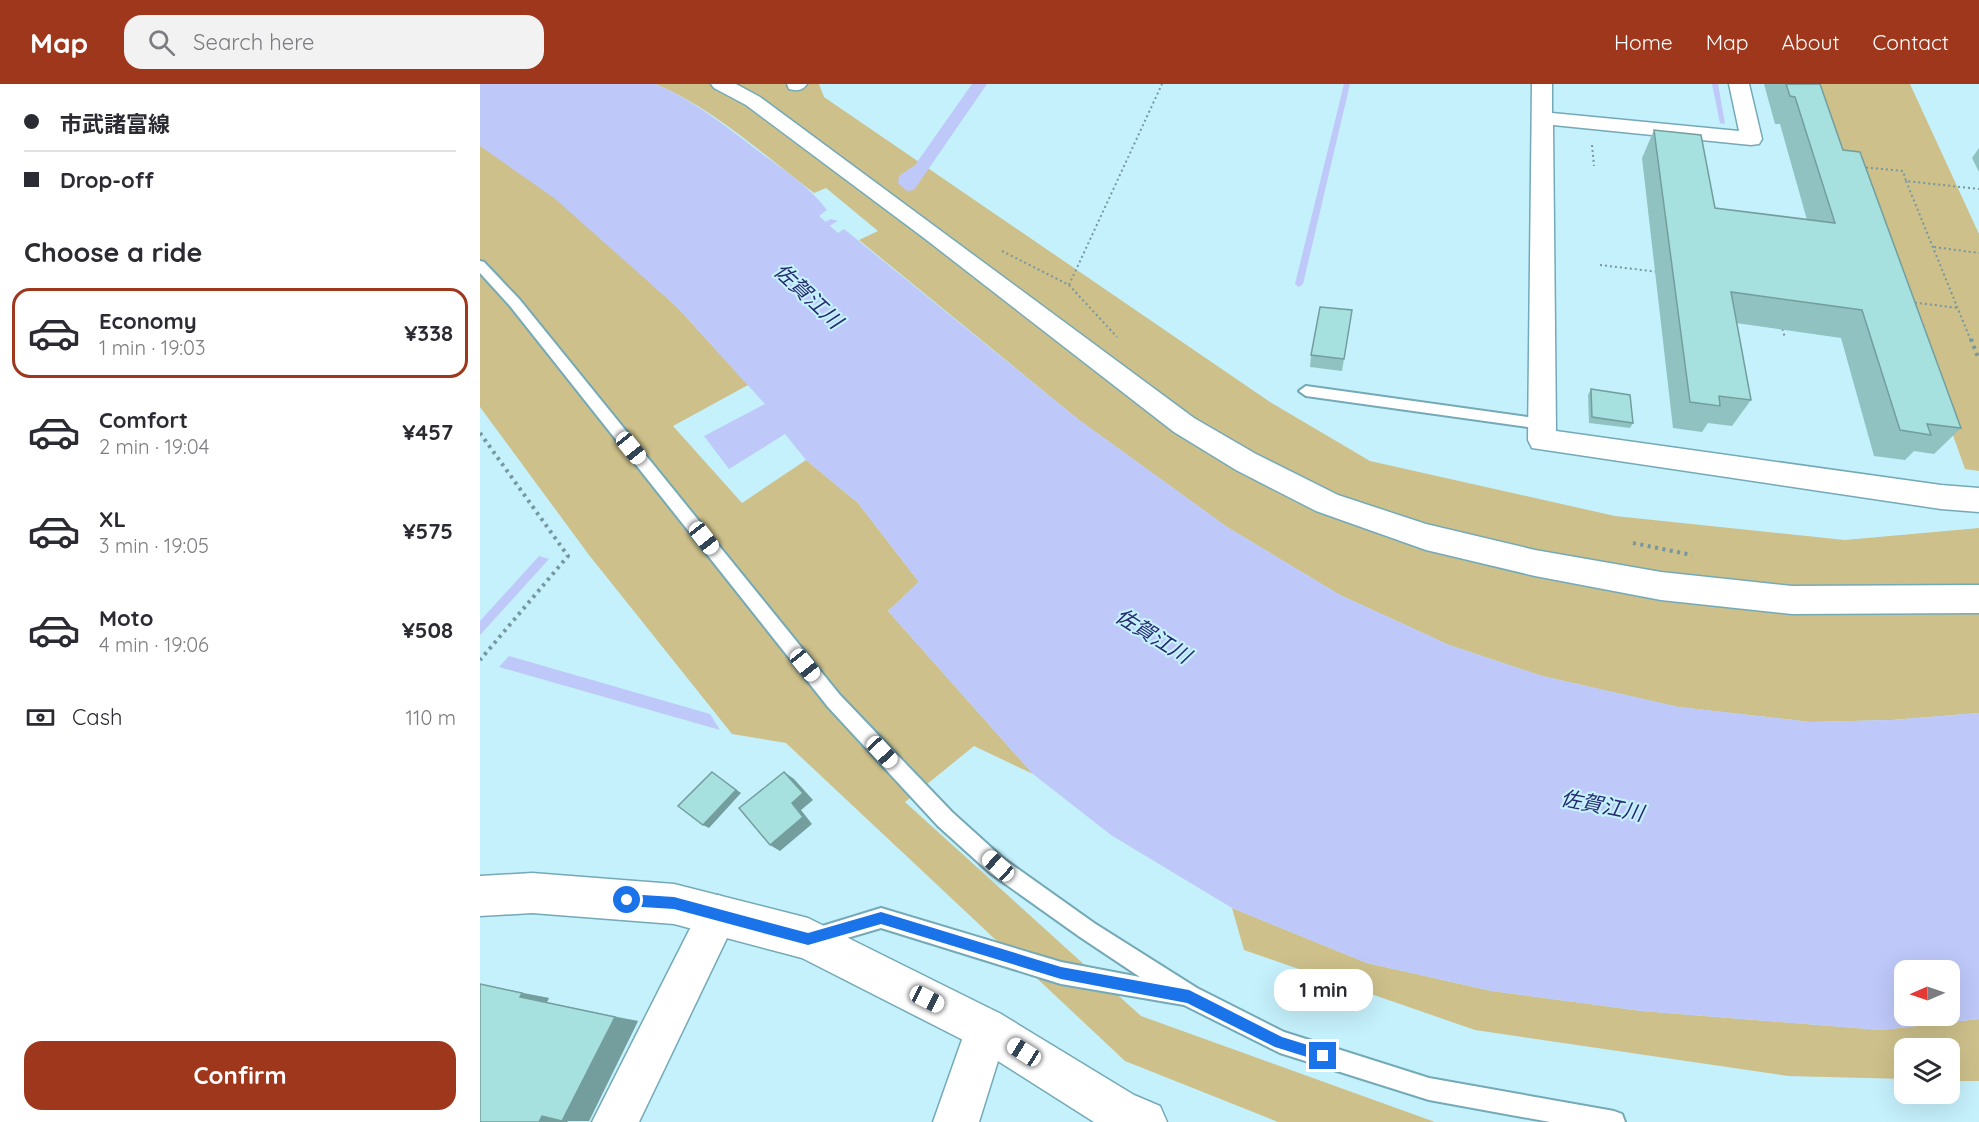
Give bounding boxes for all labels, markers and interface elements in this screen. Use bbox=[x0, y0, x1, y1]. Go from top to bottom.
search box bbox=[124, 15, 544, 69]
text: Map bbox=[30, 25, 88, 60]
icon: search bbox=[145, 26, 178, 59]
text: Search here bbox=[193, 28, 315, 56]
text: Home bbox=[1614, 29, 1673, 55]
text: Map bbox=[1706, 29, 1749, 55]
text: About bbox=[1782, 29, 1840, 55]
text: Contact bbox=[1873, 29, 1949, 55]
text: 市武諸富線 bbox=[60, 110, 170, 138]
text: Drop-off bbox=[60, 166, 154, 194]
text: Choose a ride bbox=[24, 235, 202, 269]
water label: 佐賀江川 bbox=[769, 257, 850, 335]
icon: car bbox=[27, 306, 81, 360]
text: Economy bbox=[99, 307, 197, 335]
text: ¥338 bbox=[404, 319, 453, 347]
text: 1 min · 19:03 bbox=[99, 335, 205, 360]
icon: car bbox=[27, 405, 81, 459]
text: Comfort bbox=[99, 406, 188, 434]
text: ¥457 bbox=[402, 418, 453, 446]
car bbox=[613, 428, 649, 468]
text: 2 min · 19:04 bbox=[99, 434, 209, 459]
icon: car bbox=[27, 504, 81, 558]
text: XL bbox=[99, 505, 126, 533]
text: ¥575 bbox=[402, 517, 453, 545]
car bbox=[686, 518, 722, 558]
text: 3 min · 19:05 bbox=[99, 533, 209, 558]
water label: 佐賀江川 bbox=[1111, 602, 1198, 669]
icon: car bbox=[27, 603, 81, 657]
text: Moto bbox=[99, 604, 153, 632]
text: ¥508 bbox=[402, 616, 453, 644]
text: 4 min · 19:06 bbox=[99, 632, 209, 657]
car bbox=[787, 645, 823, 685]
icon: cash bbox=[24, 701, 57, 734]
text: Cash bbox=[72, 703, 123, 731]
text: 110 m bbox=[406, 705, 456, 730]
car bbox=[863, 733, 901, 771]
water label: 佐賀江川 bbox=[1558, 784, 1648, 826]
car bbox=[979, 847, 1017, 885]
route start bbox=[613, 886, 640, 913]
north arrow bbox=[1894, 960, 1960, 1026]
map controls bbox=[1894, 960, 1960, 1104]
callout: 1 min bbox=[1274, 969, 1372, 1011]
text: 1 min bbox=[1299, 977, 1348, 1002]
car bbox=[907, 983, 947, 1015]
car bbox=[1004, 1035, 1044, 1069]
button: layers bbox=[1894, 1038, 1960, 1104]
button: Confirm bbox=[24, 1041, 456, 1110]
route end bbox=[1309, 1042, 1336, 1069]

